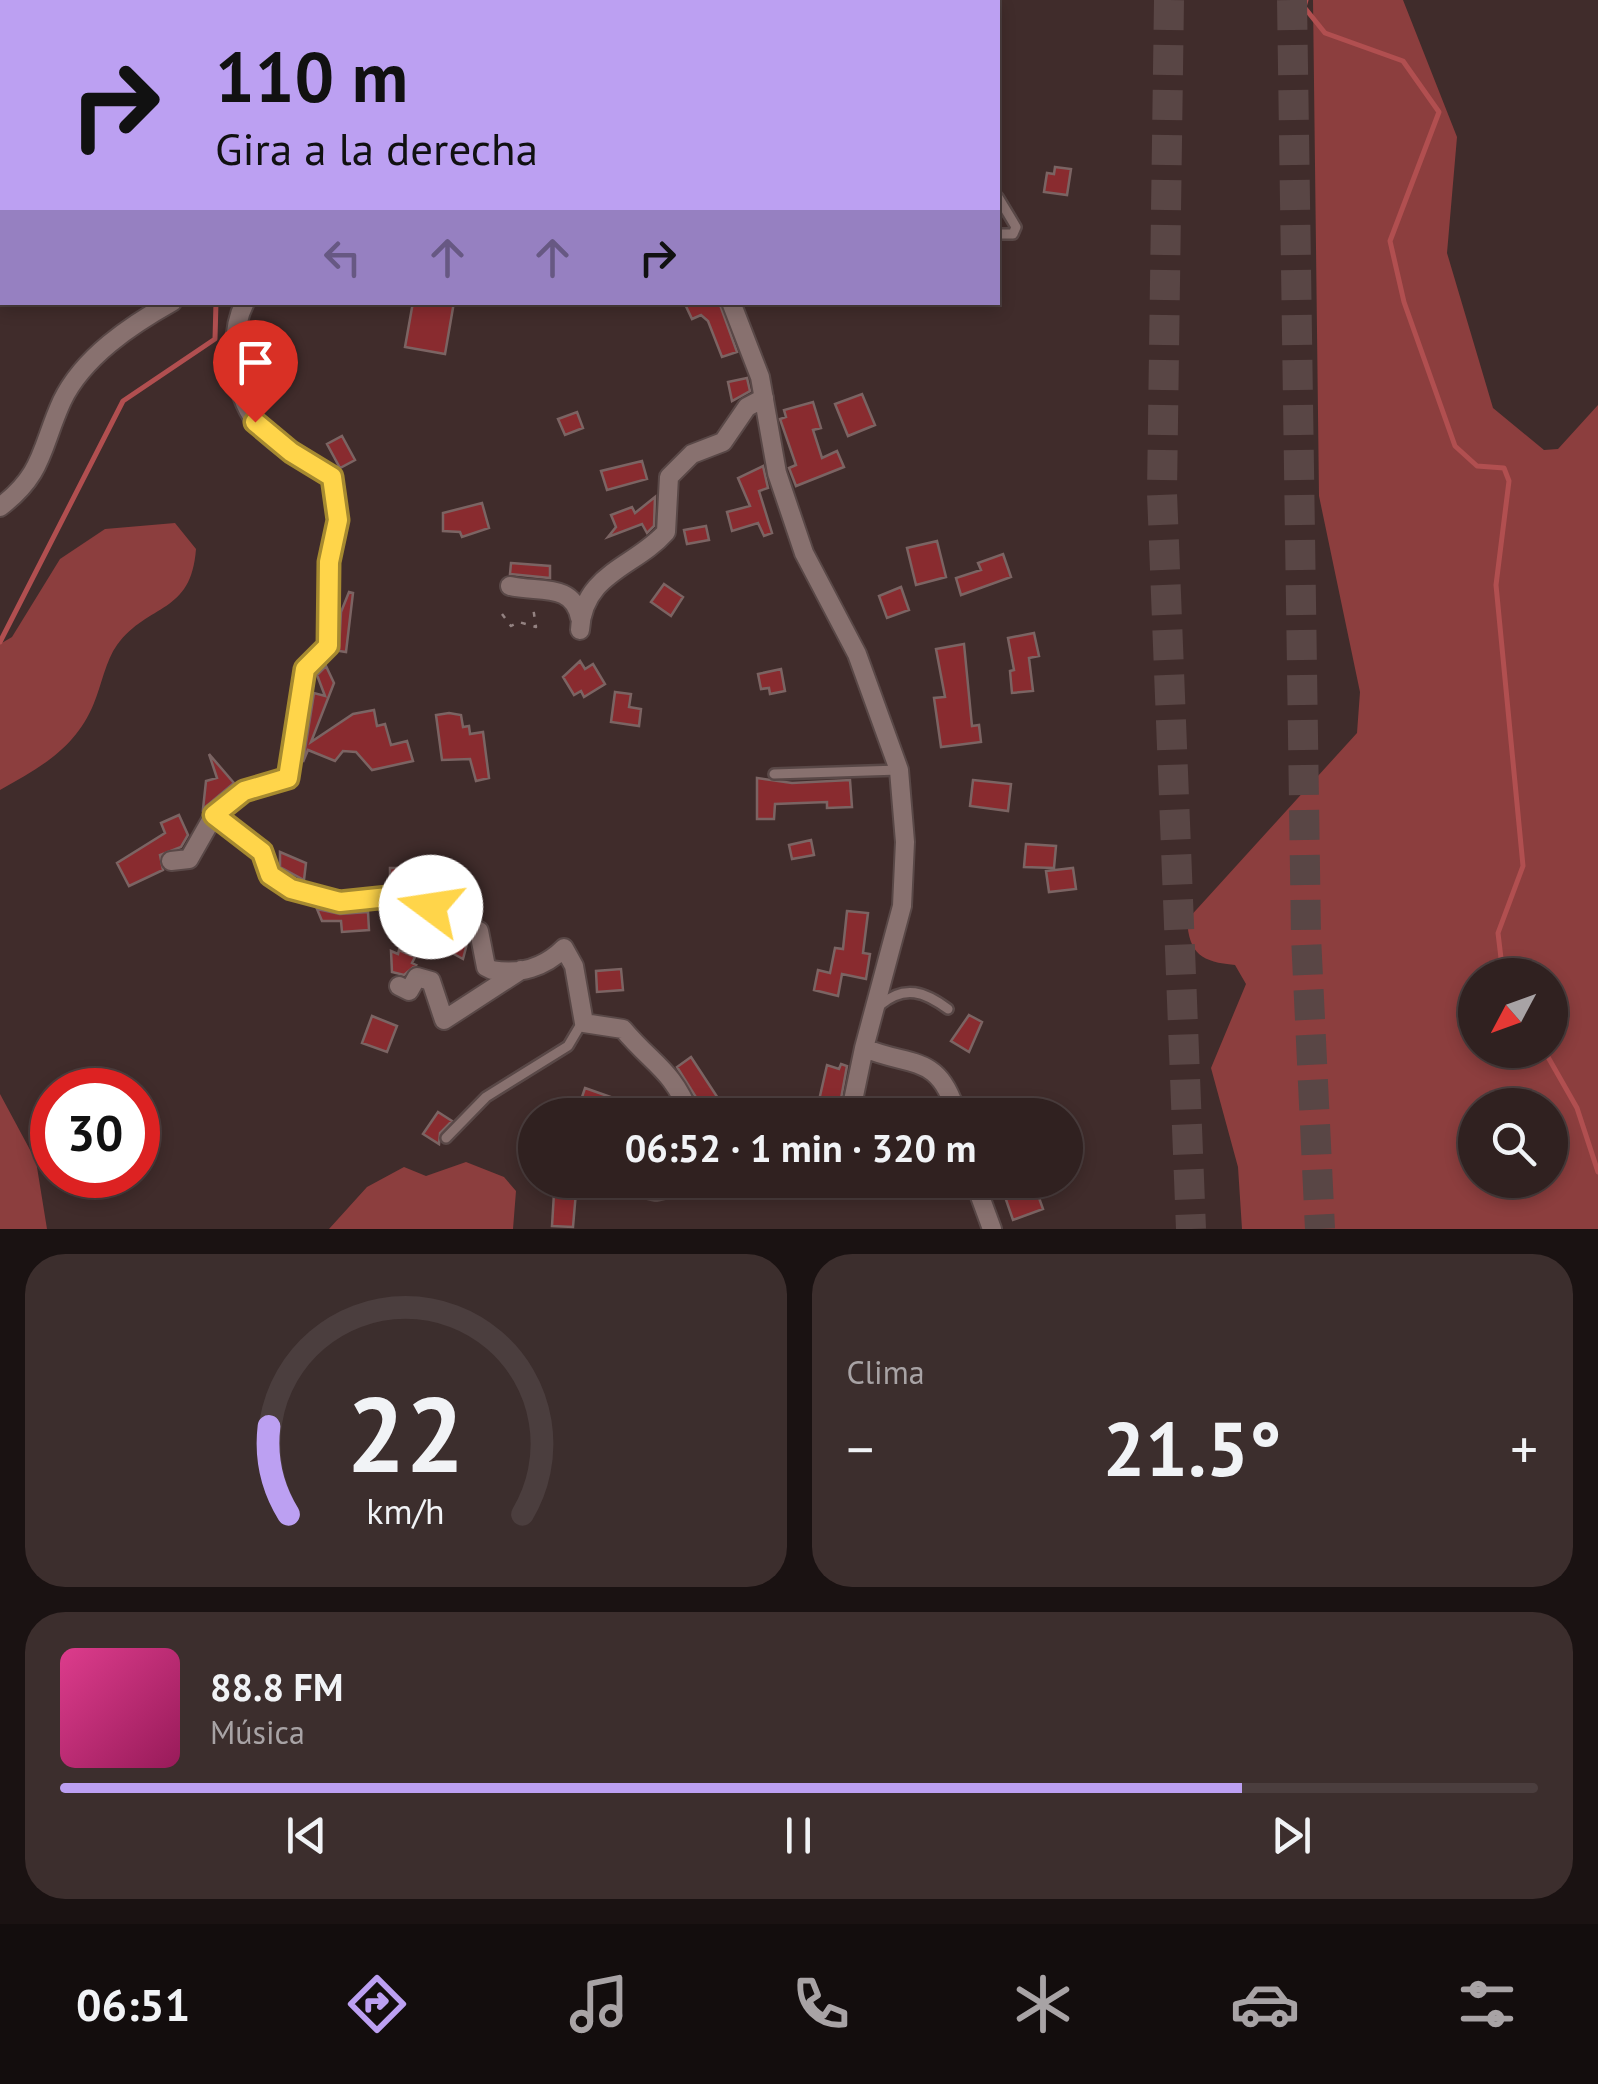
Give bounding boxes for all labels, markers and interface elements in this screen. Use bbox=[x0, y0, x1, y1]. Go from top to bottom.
text: 110 m bbox=[215, 31, 408, 121]
icon: right bbox=[50, 40, 180, 170]
text: Gira a la derecha bbox=[215, 119, 538, 177]
icon: left bbox=[315, 230, 370, 285]
icon: ahead bbox=[420, 230, 475, 285]
icon: ahead bbox=[525, 230, 580, 285]
icon: right bbox=[630, 230, 685, 285]
pin bbox=[213, 320, 298, 423]
icon: arrive bbox=[228, 335, 283, 390]
position arrow bbox=[379, 855, 483, 959]
north arrow bbox=[1458, 958, 1568, 1068]
map controls bbox=[1458, 958, 1568, 1198]
speed limit sign: 30 bbox=[30, 1068, 160, 1198]
button: search bbox=[1458, 1088, 1568, 1198]
text: 06:52 · 1 min · 320 m bbox=[625, 1123, 976, 1172]
text: Clima bbox=[847, 1351, 925, 1393]
text: 22 bbox=[347, 1366, 465, 1501]
text: 21.5° bbox=[1103, 1400, 1282, 1497]
text: − bbox=[847, 1413, 874, 1484]
text: + bbox=[1510, 1413, 1538, 1484]
text: km/h bbox=[367, 1488, 445, 1534]
text: 88.8 FM bbox=[210, 1662, 343, 1711]
text: Música bbox=[210, 1711, 305, 1753]
icon: previous bbox=[279, 1808, 334, 1863]
icon: pause bbox=[771, 1808, 826, 1863]
icon: next bbox=[1264, 1808, 1319, 1863]
icon: directions bbox=[342, 1969, 412, 2039]
icon: music bbox=[564, 1969, 634, 2039]
icon: phone bbox=[786, 1969, 856, 2039]
icon: climate bbox=[1008, 1969, 1078, 2039]
icon: car bbox=[1230, 1969, 1300, 2039]
icon: filters bbox=[1452, 1969, 1522, 2039]
text: 06:51 bbox=[76, 1975, 190, 2033]

